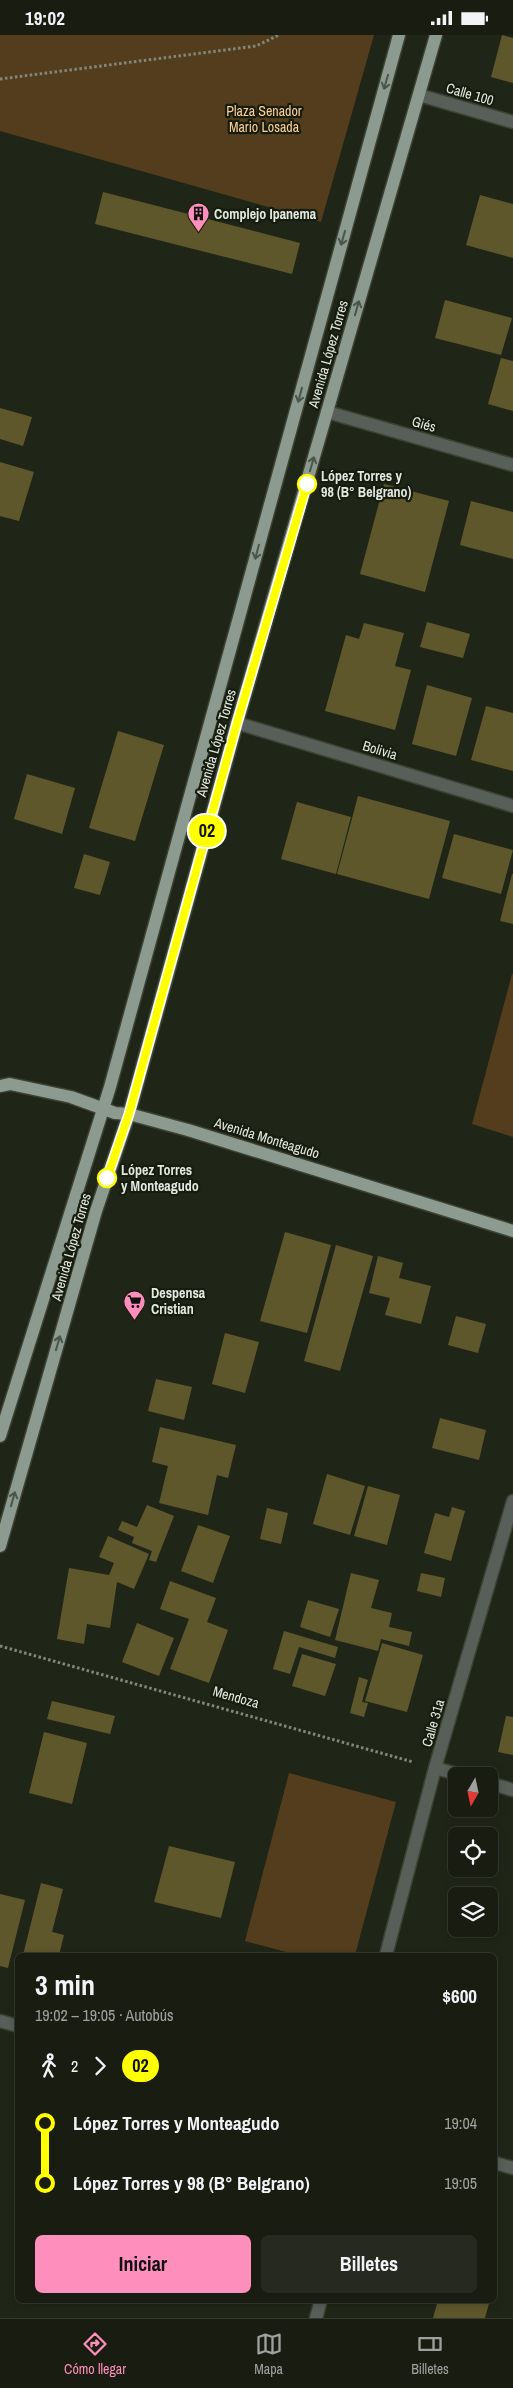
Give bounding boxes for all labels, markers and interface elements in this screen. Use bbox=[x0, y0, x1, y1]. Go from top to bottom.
text: 19:02 bbox=[25, 5, 65, 31]
one-way arrow bbox=[381, 74, 391, 90]
street label: Calle 100 bbox=[444, 79, 496, 109]
park label: Plaza Senador Mario Losada bbox=[226, 102, 302, 136]
building icon: Complejo Ipanema bbox=[186, 202, 210, 233]
place label: Complejo Ipanema bbox=[214, 205, 317, 223]
one-way arrow bbox=[337, 230, 347, 246]
street label: Avenida López Torres bbox=[304, 298, 352, 411]
one-way arrow bbox=[353, 300, 363, 316]
one-way arrow bbox=[294, 387, 304, 403]
street label: Giés bbox=[410, 412, 438, 436]
one-way arrow bbox=[308, 456, 318, 472]
place label: López Torres y 98 (B° Belgrano) bbox=[321, 467, 412, 501]
marker: López Torres y 98 (B° Belgrano) bbox=[297, 474, 317, 494]
one-way arrow bbox=[251, 543, 261, 559]
street label: Avenida López Torres bbox=[192, 687, 240, 800]
street label: Bolivia bbox=[361, 736, 400, 764]
line badge: 02 bbox=[184, 815, 230, 847]
text: 02 bbox=[199, 818, 215, 843]
street label: Avenida Monteagudo bbox=[211, 1113, 322, 1163]
place label: López Torres y Monteagudo bbox=[121, 1161, 199, 1195]
marker: López Torres y Monteagudo bbox=[97, 1168, 117, 1188]
street label: Avenida López Torres bbox=[47, 1191, 95, 1304]
place label: Despensa Cristian bbox=[151, 1284, 206, 1318]
supermarket icon: Despensa Cristian bbox=[123, 1289, 147, 1320]
one-way arrow bbox=[54, 1335, 64, 1351]
one-way arrow bbox=[9, 1492, 19, 1508]
street label: Mendoza bbox=[211, 1682, 262, 1712]
street label: Calle 31a bbox=[418, 1697, 449, 1749]
north arrow bbox=[448, 1767, 498, 1817]
map controls bbox=[448, 1767, 498, 1937]
button: locate bbox=[448, 1827, 498, 1877]
button: layers bbox=[448, 1887, 498, 1937]
text: 3 min bbox=[35, 1966, 95, 2004]
text: $600 bbox=[442, 1983, 477, 2009]
text: 19:02 – 19:05 · Autobús bbox=[35, 2004, 174, 2026]
icon: walk bbox=[35, 2052, 63, 2080]
icon: forward bbox=[86, 2052, 114, 2080]
text: 02 bbox=[132, 2053, 149, 2078]
text: 2 bbox=[71, 2055, 78, 2077]
text: López Torres y Monteagudo bbox=[73, 2110, 280, 2136]
text: 19:04 bbox=[444, 2112, 477, 2134]
text: López Torres y 98 (B° Belgrano) bbox=[73, 2170, 310, 2196]
text: 19:05 bbox=[444, 2172, 477, 2194]
button: Iniciar bbox=[35, 2235, 251, 2293]
button: Billetes bbox=[261, 2235, 477, 2293]
tab: Cómo llegar bbox=[64, 2330, 126, 2378]
tab: Mapa bbox=[254, 2330, 283, 2378]
tab: Billetes bbox=[411, 2330, 449, 2378]

